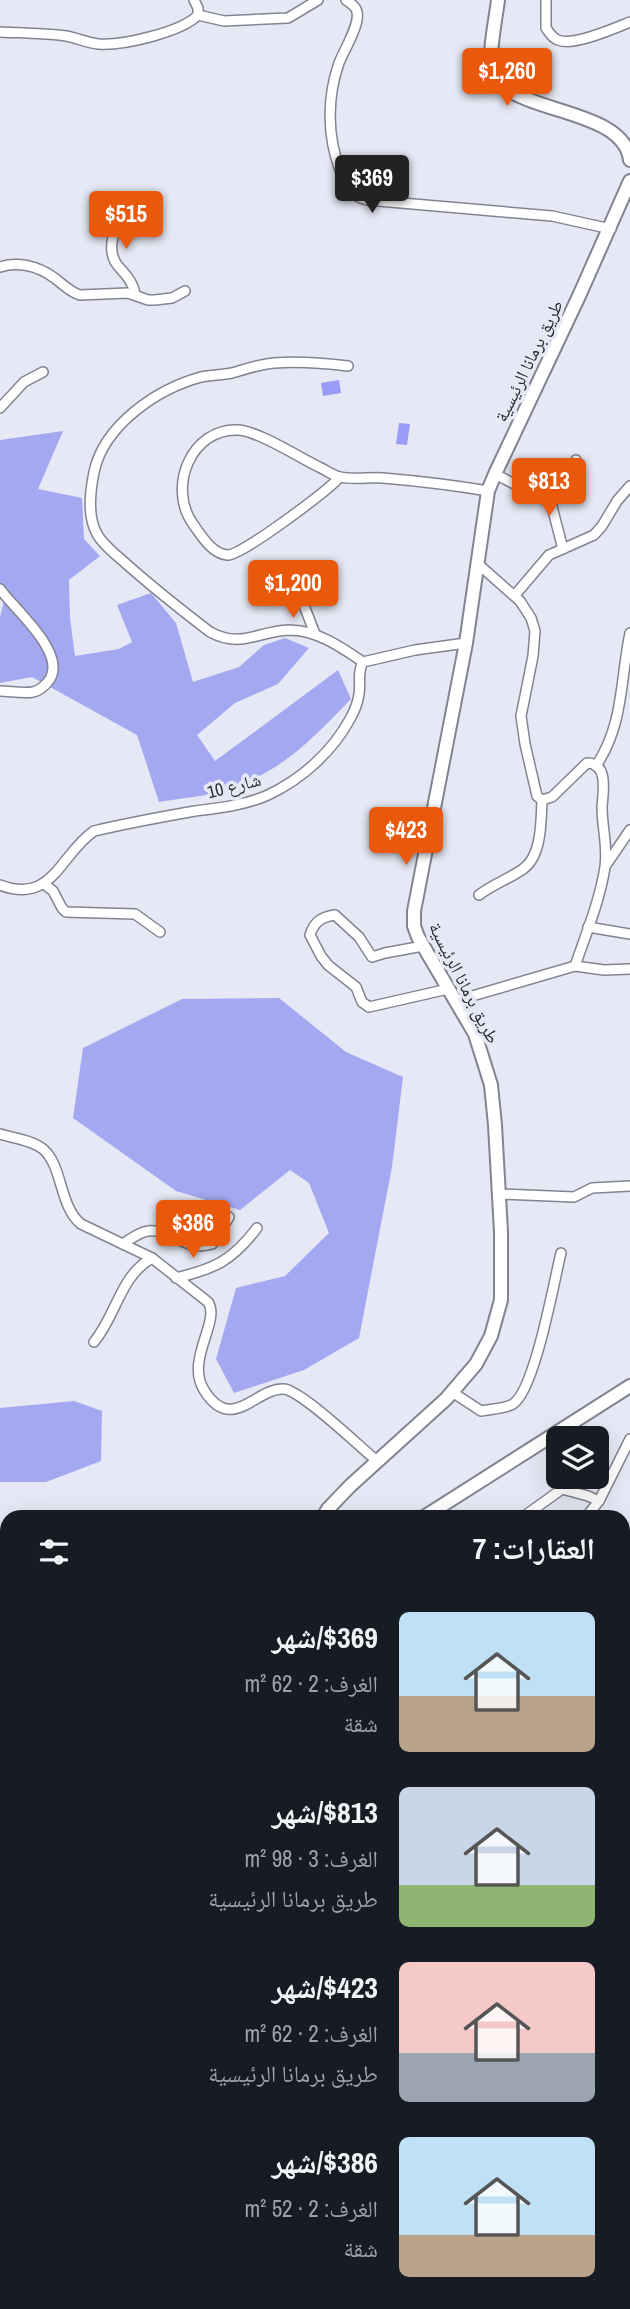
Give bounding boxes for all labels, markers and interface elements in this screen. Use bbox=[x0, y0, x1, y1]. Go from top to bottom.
pin: $1,260 bbox=[450, 48, 564, 108]
text: $1,260 bbox=[478, 55, 536, 86]
pin: $369 bbox=[331, 156, 413, 215]
text: $369 bbox=[351, 162, 393, 193]
pin: $515 bbox=[85, 191, 167, 251]
text: $515 bbox=[105, 198, 147, 229]
street label: طريق برمانا الرئيسية bbox=[488, 296, 569, 426]
pin: $813 bbox=[508, 458, 590, 518]
text: $813 bbox=[528, 465, 570, 496]
pin: $1,200 bbox=[236, 560, 350, 620]
text: $1,200 bbox=[264, 567, 322, 598]
street label: شارع 10 bbox=[204, 767, 263, 804]
pin: $423 bbox=[365, 808, 447, 867]
text: $423 bbox=[385, 814, 427, 845]
street label: طريق برمانا الرئيسية bbox=[423, 918, 506, 1048]
pin: $386 bbox=[152, 1200, 234, 1260]
text: $386 bbox=[172, 1207, 214, 1238]
map controls bbox=[546, 1426, 609, 1489]
button: layers bbox=[546, 1426, 609, 1489]
text: العقارات: 7 bbox=[473, 1528, 595, 1568]
icon: filters bbox=[35, 1533, 73, 1571]
text: $369/شهر bbox=[272, 1617, 378, 1657]
icon: home bbox=[455, 1640, 539, 1724]
text: الغرف: 2 · 62 m² bbox=[244, 1668, 378, 1699]
text: شقة bbox=[344, 1708, 378, 1739]
text: $813/شهر bbox=[272, 1792, 378, 1832]
icon: home bbox=[455, 1815, 539, 1899]
text: الغرف: 3 · 98 m² bbox=[244, 1843, 378, 1874]
text: طريق برمانا الرئيسية bbox=[208, 1883, 378, 1914]
text: $423/شهر bbox=[272, 1967, 378, 2007]
icon: home bbox=[455, 1990, 539, 2074]
text: الغرف: 2 · 62 m² bbox=[244, 2018, 378, 2049]
text: طريق برمانا الرئيسية bbox=[208, 2058, 378, 2089]
text: $386/شهر bbox=[272, 2142, 378, 2182]
icon: home bbox=[455, 2165, 539, 2249]
text: الغرف: 2 · 52 m² bbox=[244, 2193, 378, 2224]
text: شقة bbox=[344, 2233, 378, 2264]

